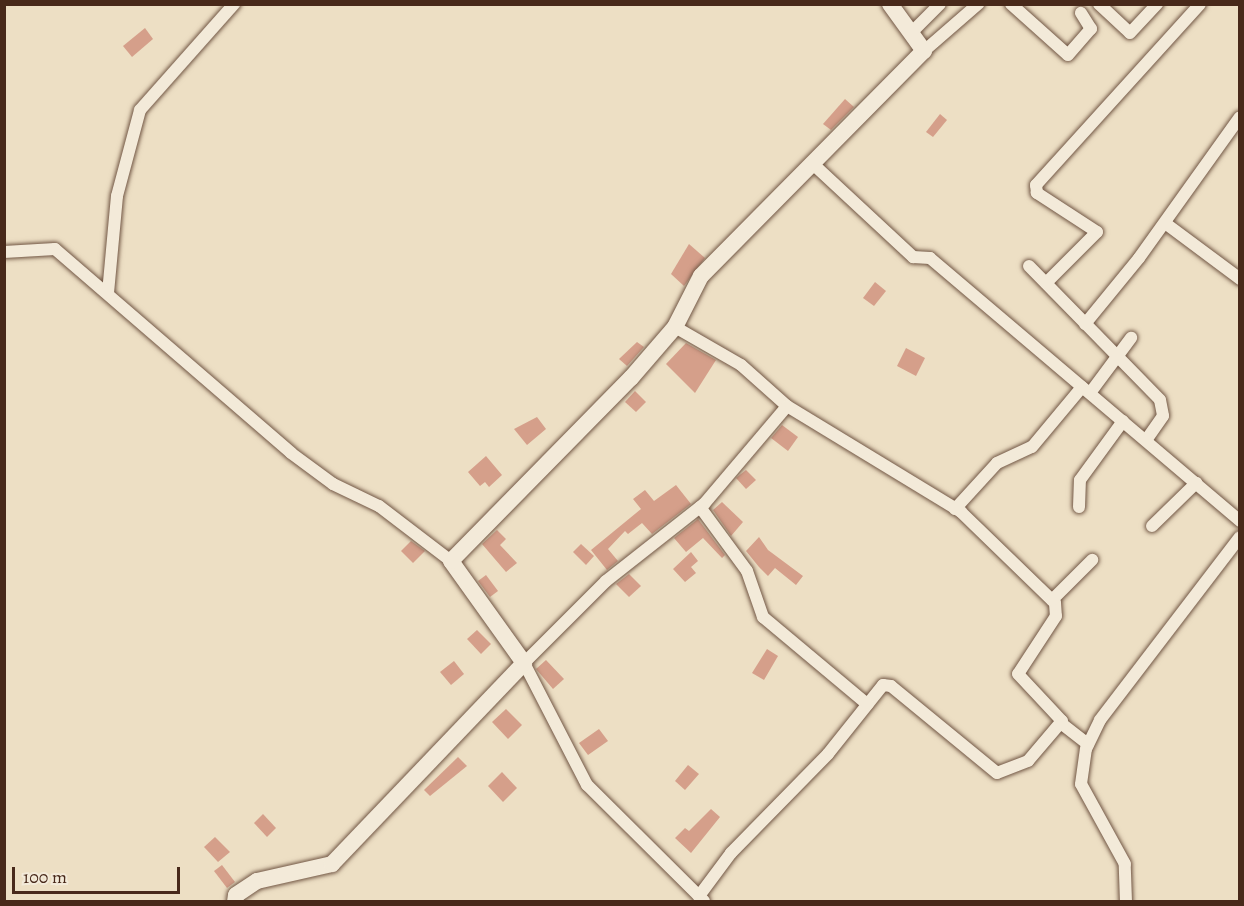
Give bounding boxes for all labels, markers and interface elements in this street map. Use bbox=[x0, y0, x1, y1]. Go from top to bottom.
scale bar bbox=[15, 855, 183, 893]
text: 100 m bbox=[23, 865, 67, 889]

